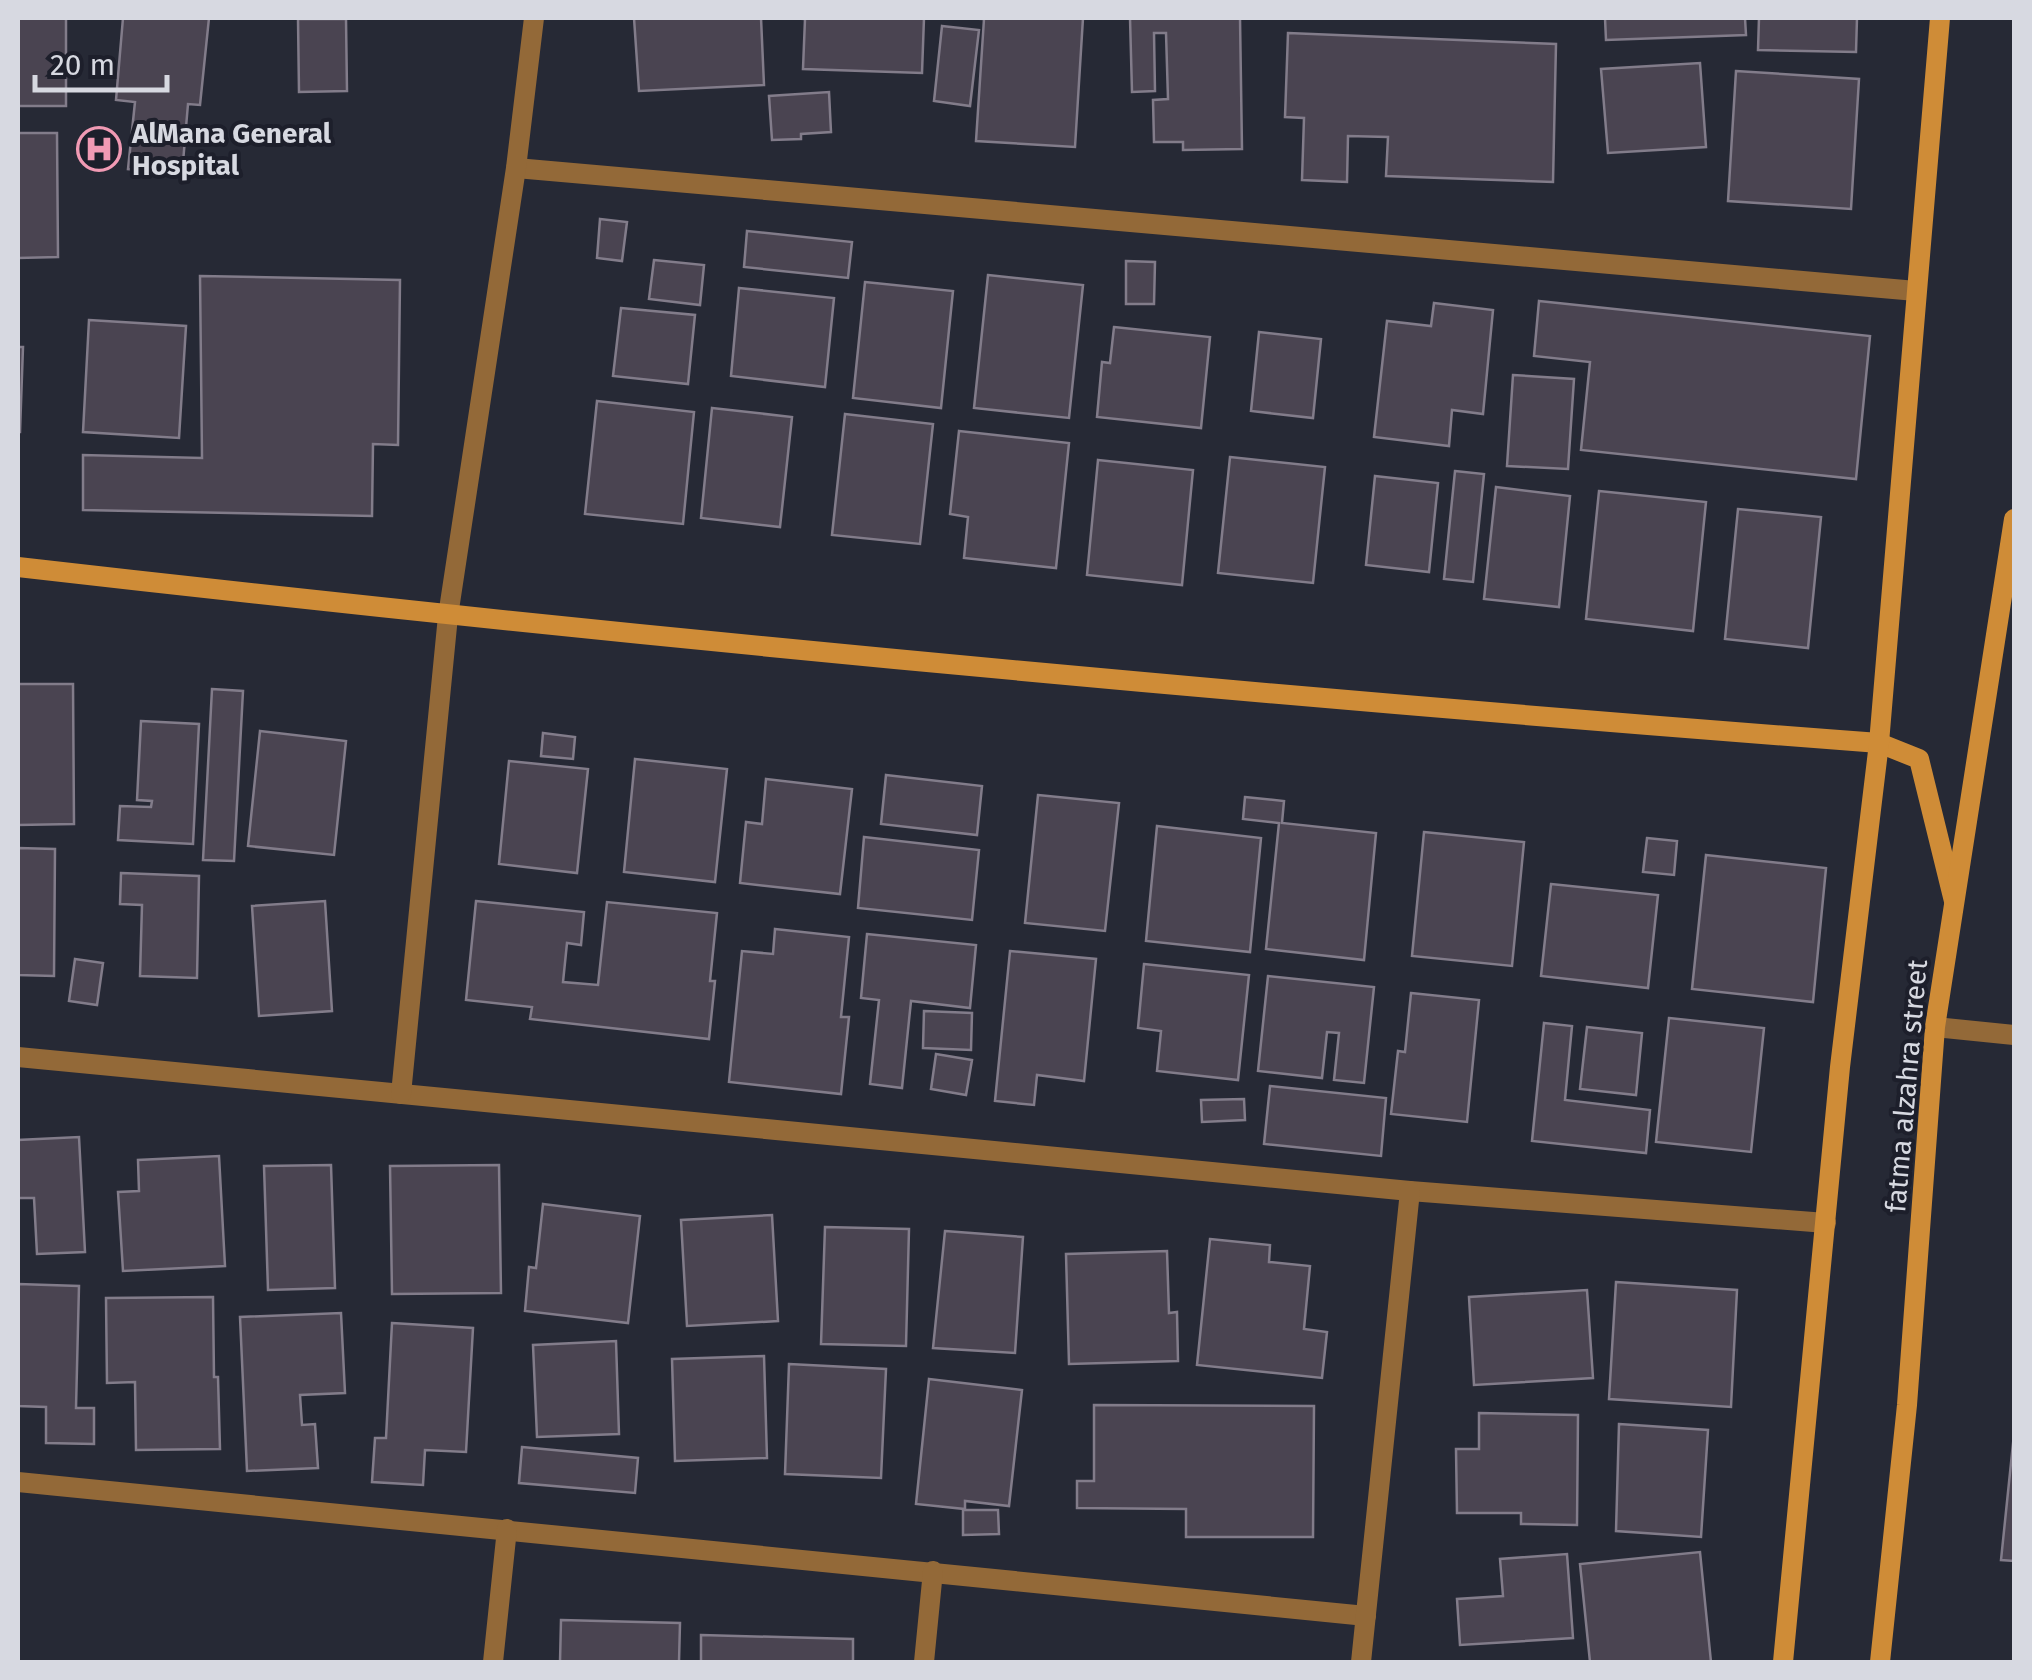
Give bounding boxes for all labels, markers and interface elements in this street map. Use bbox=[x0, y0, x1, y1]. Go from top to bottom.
scale bar bbox=[35, 30, 168, 92]
text: 20 m bbox=[50, 47, 115, 83]
place label: AlMana General Hospital bbox=[131, 117, 332, 182]
hospital icon: AlMana General Hospital bbox=[76, 126, 122, 172]
street label: fatma alzahra street bbox=[1879, 957, 1934, 1214]

